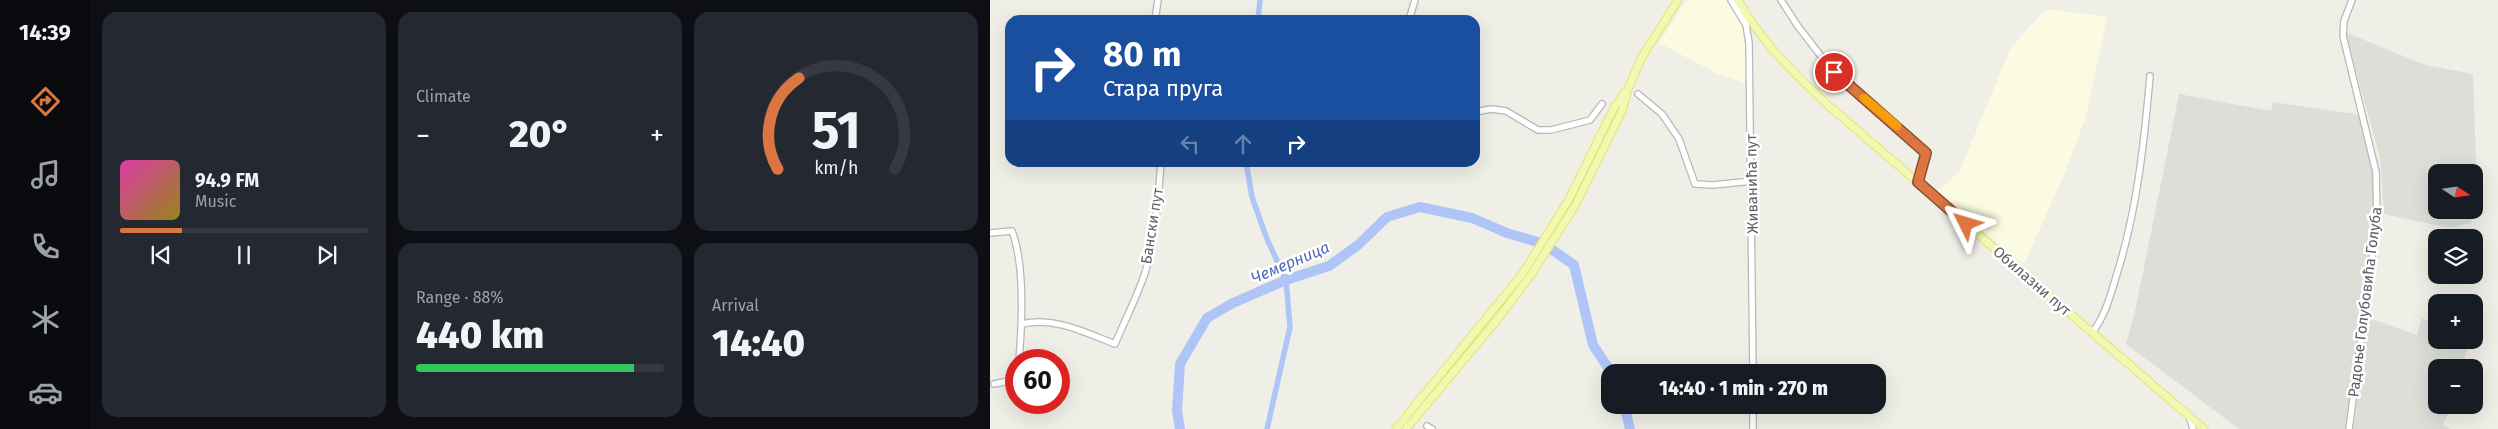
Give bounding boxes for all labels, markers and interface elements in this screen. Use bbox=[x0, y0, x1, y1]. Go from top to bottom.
text: 14:39 bbox=[19, 19, 71, 46]
text: 80 m bbox=[1103, 33, 1182, 75]
icon: right bbox=[1020, 35, 1085, 100]
pin bbox=[1813, 51, 1855, 93]
icon: arrive bbox=[1820, 58, 1848, 86]
text: Стара пруга bbox=[1103, 75, 1223, 102]
icon: directions bbox=[28, 84, 63, 119]
text: Climate bbox=[416, 87, 471, 106]
text: 51 bbox=[811, 99, 861, 162]
text: 20° bbox=[509, 111, 571, 157]
text: − bbox=[416, 119, 430, 152]
text: + bbox=[650, 119, 664, 152]
icon: left bbox=[1176, 130, 1204, 158]
icon: ahead bbox=[1229, 130, 1257, 158]
icon: right bbox=[1282, 130, 1310, 158]
street label: Живанића пут bbox=[1742, 134, 1762, 234]
icon: music bbox=[28, 157, 63, 192]
text: km/h bbox=[814, 157, 858, 179]
north arrow bbox=[2428, 164, 2482, 219]
map controls bbox=[2428, 164, 2483, 414]
text: 94.9 FM bbox=[195, 169, 259, 192]
street label: Бански пут bbox=[1137, 187, 1167, 265]
text: Music bbox=[195, 192, 236, 211]
position arrow bbox=[1939, 197, 1991, 249]
street label: Радоње Голубовића Голуба bbox=[2344, 206, 2386, 398]
icon: phone bbox=[28, 229, 63, 264]
button: layers bbox=[2428, 229, 2483, 284]
water label: Чемерница bbox=[1248, 237, 1332, 287]
icon: previous bbox=[147, 241, 175, 269]
icon: pause bbox=[230, 241, 258, 269]
icon: next bbox=[313, 241, 341, 269]
street label: Обилазни пут bbox=[1989, 242, 2075, 320]
text: Range · 88% bbox=[416, 288, 504, 307]
button: + bbox=[2428, 294, 2483, 349]
text: Arrival bbox=[712, 296, 759, 315]
icon: climate bbox=[28, 302, 63, 337]
text: 440 km bbox=[416, 312, 544, 358]
text: 14:40 bbox=[712, 320, 805, 366]
speed limit sign: 60 bbox=[1005, 349, 1070, 414]
button: − bbox=[2428, 359, 2483, 414]
icon: car bbox=[28, 375, 63, 410]
text: 14:40 · 1 min · 270 m bbox=[1659, 377, 1828, 400]

